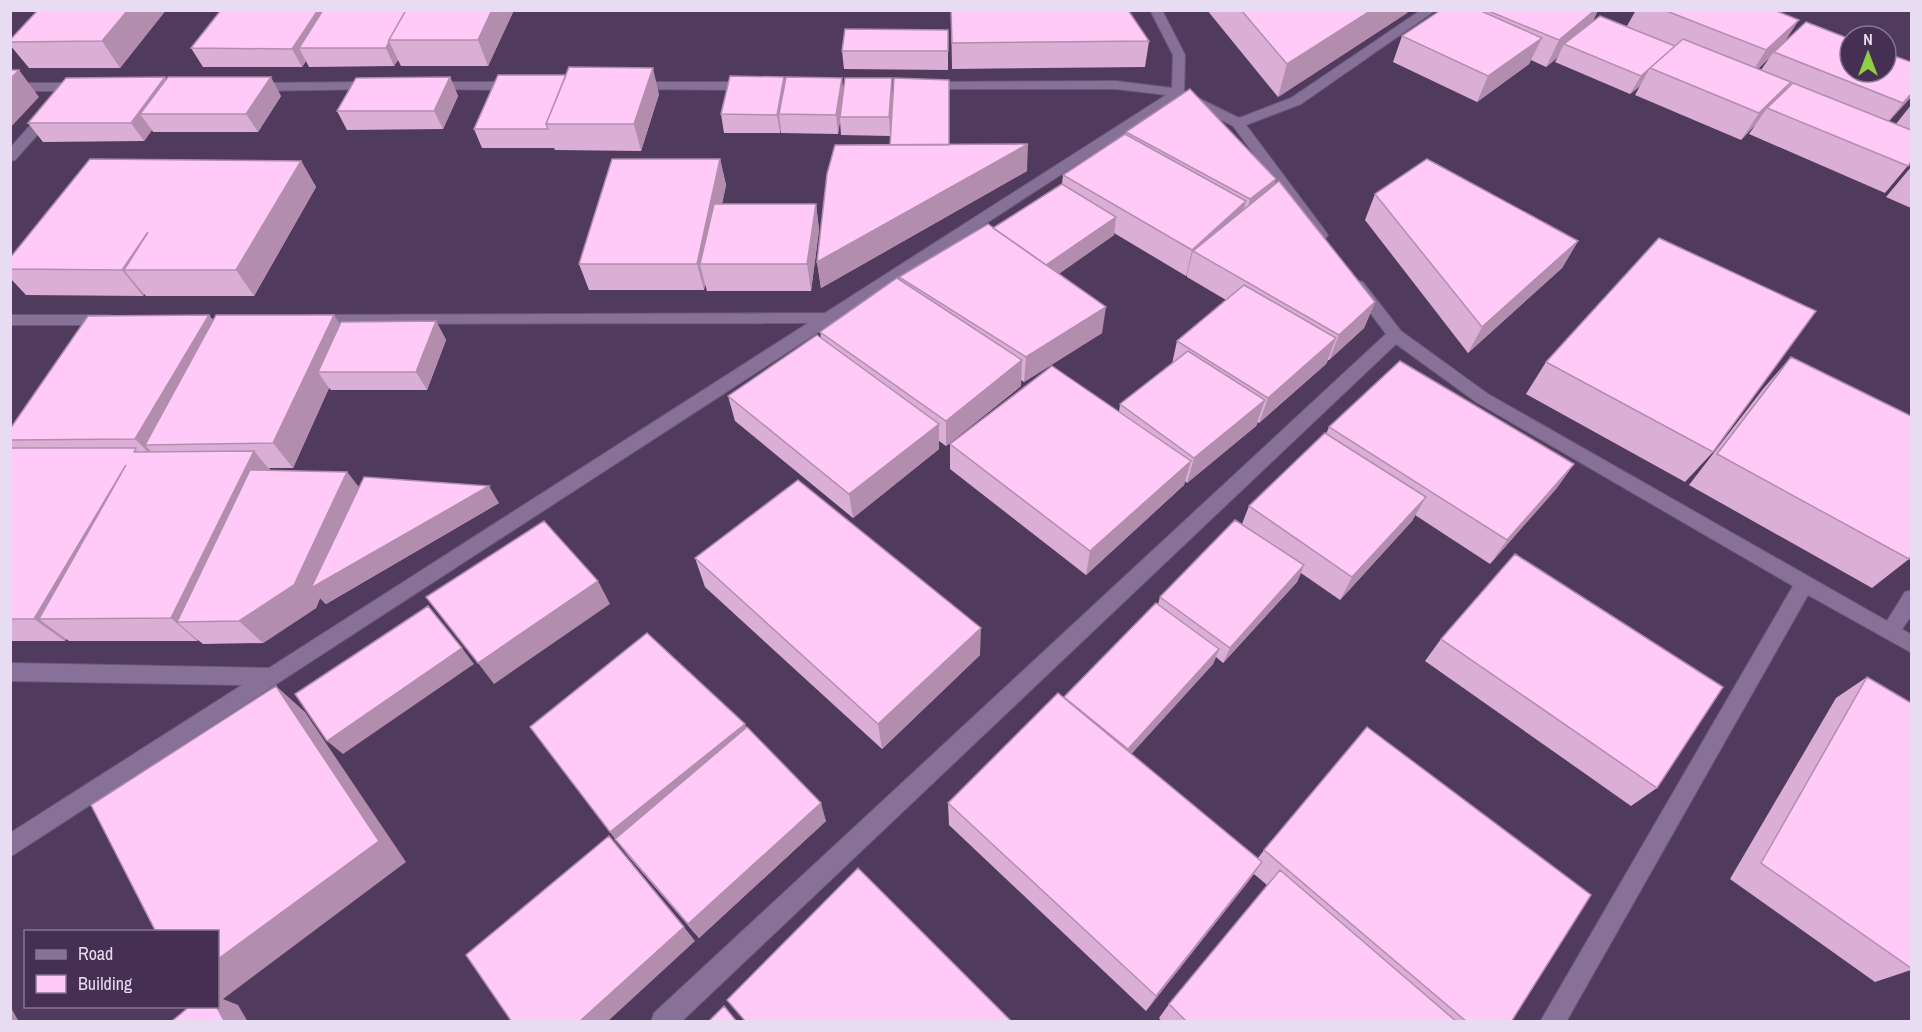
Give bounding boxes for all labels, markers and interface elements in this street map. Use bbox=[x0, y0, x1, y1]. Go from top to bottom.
north arrow bbox=[1838, 24, 1898, 84]
text: N bbox=[1863, 28, 1873, 50]
legend bbox=[24, 930, 219, 1008]
text: Road bbox=[78, 941, 113, 966]
text: Building bbox=[78, 971, 133, 996]

